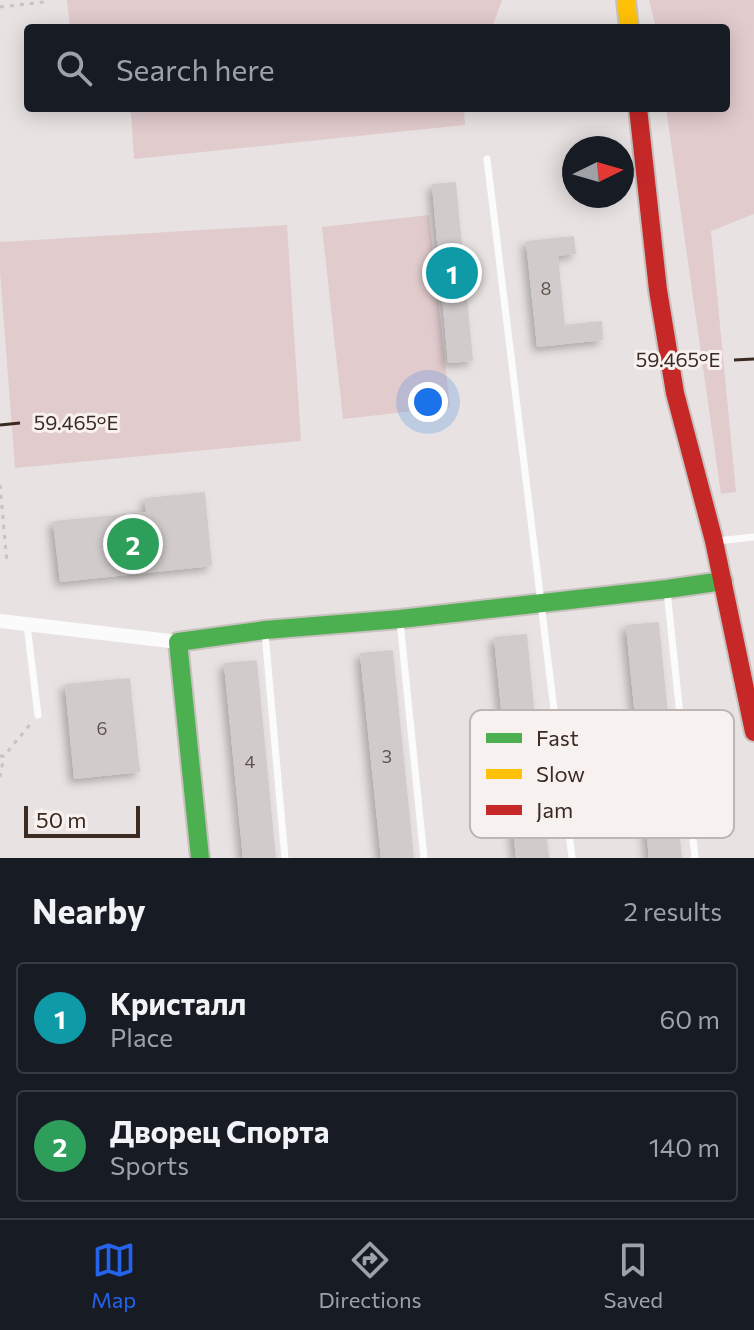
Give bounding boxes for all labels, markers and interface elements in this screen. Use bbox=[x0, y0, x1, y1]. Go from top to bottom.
search box bbox=[24, 24, 730, 112]
icon: search bbox=[52, 46, 96, 90]
text: Search here bbox=[116, 50, 275, 87]
north arrow bbox=[562, 136, 634, 208]
pin: 1 bbox=[426, 243, 478, 303]
house number: 8 bbox=[541, 277, 552, 299]
text: 59.465°E bbox=[636, 347, 720, 371]
your location bbox=[408, 382, 448, 422]
text: 59.465°E bbox=[34, 410, 118, 434]
pin: 2 bbox=[107, 514, 159, 574]
legend bbox=[470, 710, 734, 838]
house number: 6 bbox=[97, 717, 107, 739]
text: Fast bbox=[536, 724, 579, 751]
house number: 3 bbox=[382, 745, 392, 767]
house number: 4 bbox=[245, 750, 256, 772]
text: Slow bbox=[536, 760, 585, 787]
text: Jam bbox=[536, 796, 573, 823]
scale bar bbox=[24, 802, 140, 838]
text: 50 m bbox=[36, 806, 86, 833]
text: Nearby bbox=[32, 889, 146, 931]
text: 2 results bbox=[624, 895, 722, 926]
text: Кристалл bbox=[110, 984, 246, 1021]
text: 1 bbox=[54, 1003, 66, 1034]
text: 60 m bbox=[660, 1003, 720, 1034]
text: Place bbox=[110, 1021, 173, 1052]
text: Дворец Спорта bbox=[110, 1112, 329, 1149]
text: 2 bbox=[53, 1131, 67, 1162]
text: 140 m bbox=[649, 1131, 720, 1162]
text: Sports bbox=[110, 1149, 189, 1180]
tab: Map bbox=[91, 1238, 136, 1313]
tab: Directions bbox=[318, 1238, 422, 1313]
tab: Saved bbox=[604, 1238, 663, 1313]

